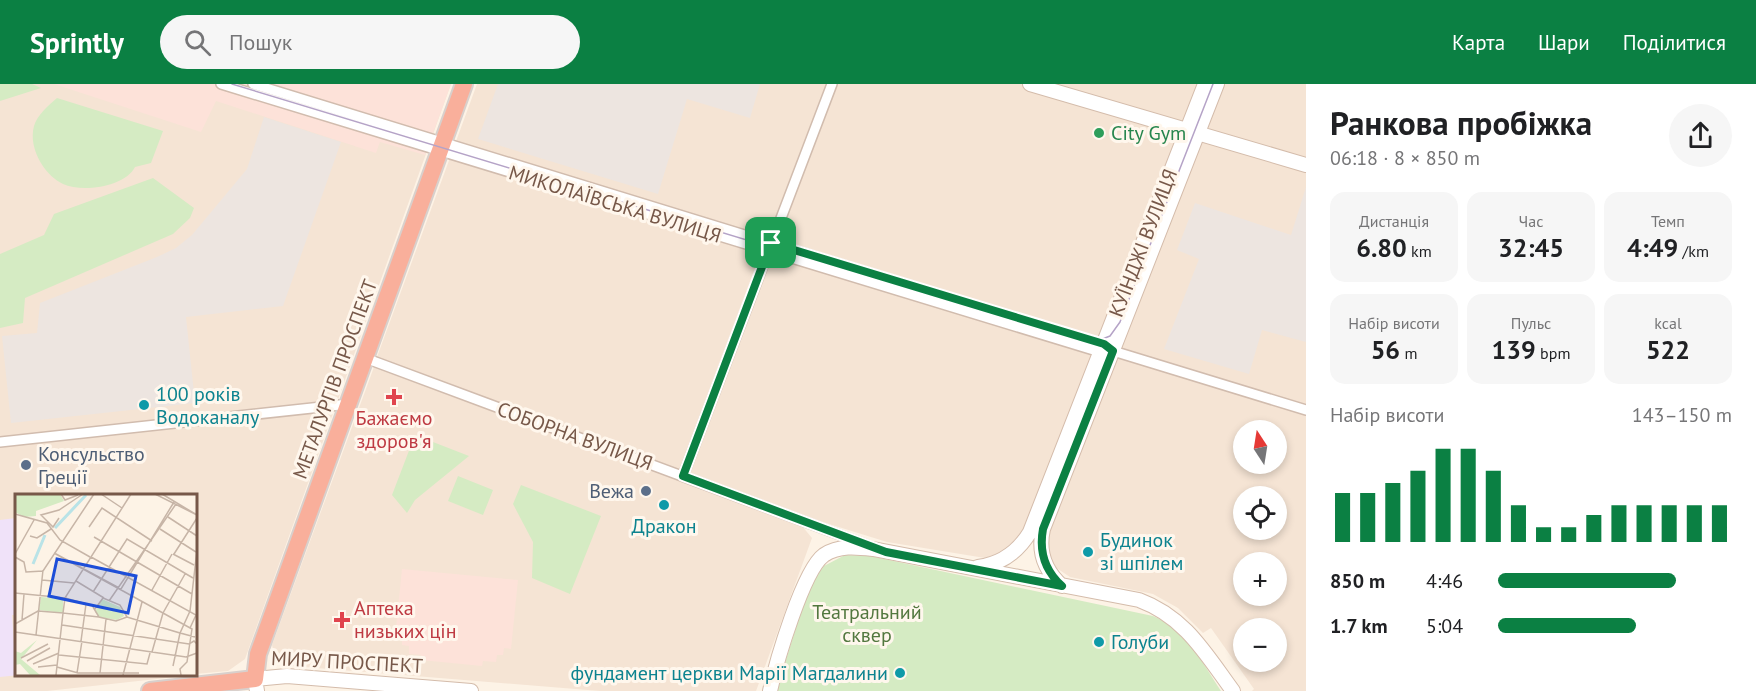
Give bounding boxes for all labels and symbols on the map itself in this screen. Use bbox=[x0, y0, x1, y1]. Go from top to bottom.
place label: City Gym bbox=[1111, 120, 1186, 146]
marker: City Gym bbox=[1092, 126, 1106, 140]
street label: МИКОЛАЇВСЬКА ВУЛИЦЯ bbox=[506, 159, 724, 249]
street label: КУЇНДЖІ ВУЛИЦЯ bbox=[1103, 165, 1183, 321]
pin bbox=[745, 217, 796, 268]
street label: МЕТАЛУРГІВ ПРОСПЕКТ bbox=[287, 276, 383, 482]
place label: 100 років Водоканалу bbox=[156, 381, 260, 430]
marker: Бажаємо здоров'я bbox=[387, 390, 401, 404]
street label: СОБОРНА ВУЛИЦЯ bbox=[494, 396, 656, 476]
marker: 100 років Водоканалу bbox=[137, 398, 151, 412]
place label: Бажаємо здоров'я bbox=[355, 405, 433, 454]
north arrow bbox=[1233, 420, 1287, 474]
place label: Консульство Греції bbox=[38, 441, 145, 490]
marker: Консульство Греції bbox=[19, 458, 33, 472]
place label: Вежа bbox=[589, 478, 634, 504]
marker: Вежа bbox=[639, 484, 653, 498]
inset map bbox=[15, 494, 196, 676]
marker: Дракон bbox=[657, 498, 671, 512]
place label: Дракон bbox=[632, 513, 696, 539]
place label: Будинок зі шпілем bbox=[1100, 527, 1183, 576]
marker: Будинок зі шпілем bbox=[1081, 545, 1095, 559]
place label: Аптека низьких цін bbox=[354, 595, 457, 644]
park label: Театральний сквер bbox=[812, 599, 922, 648]
marker: Аптека низьких цін bbox=[335, 613, 349, 627]
place label: Голуби bbox=[1111, 629, 1169, 655]
marker: Голуби bbox=[1092, 635, 1106, 649]
street label: МИРУ ПРОСПЕКТ bbox=[270, 645, 424, 679]
place label: фундамент церкви Марії Магдалини bbox=[571, 660, 888, 686]
marker: фундамент церкви Марії Магдалини bbox=[893, 666, 907, 680]

